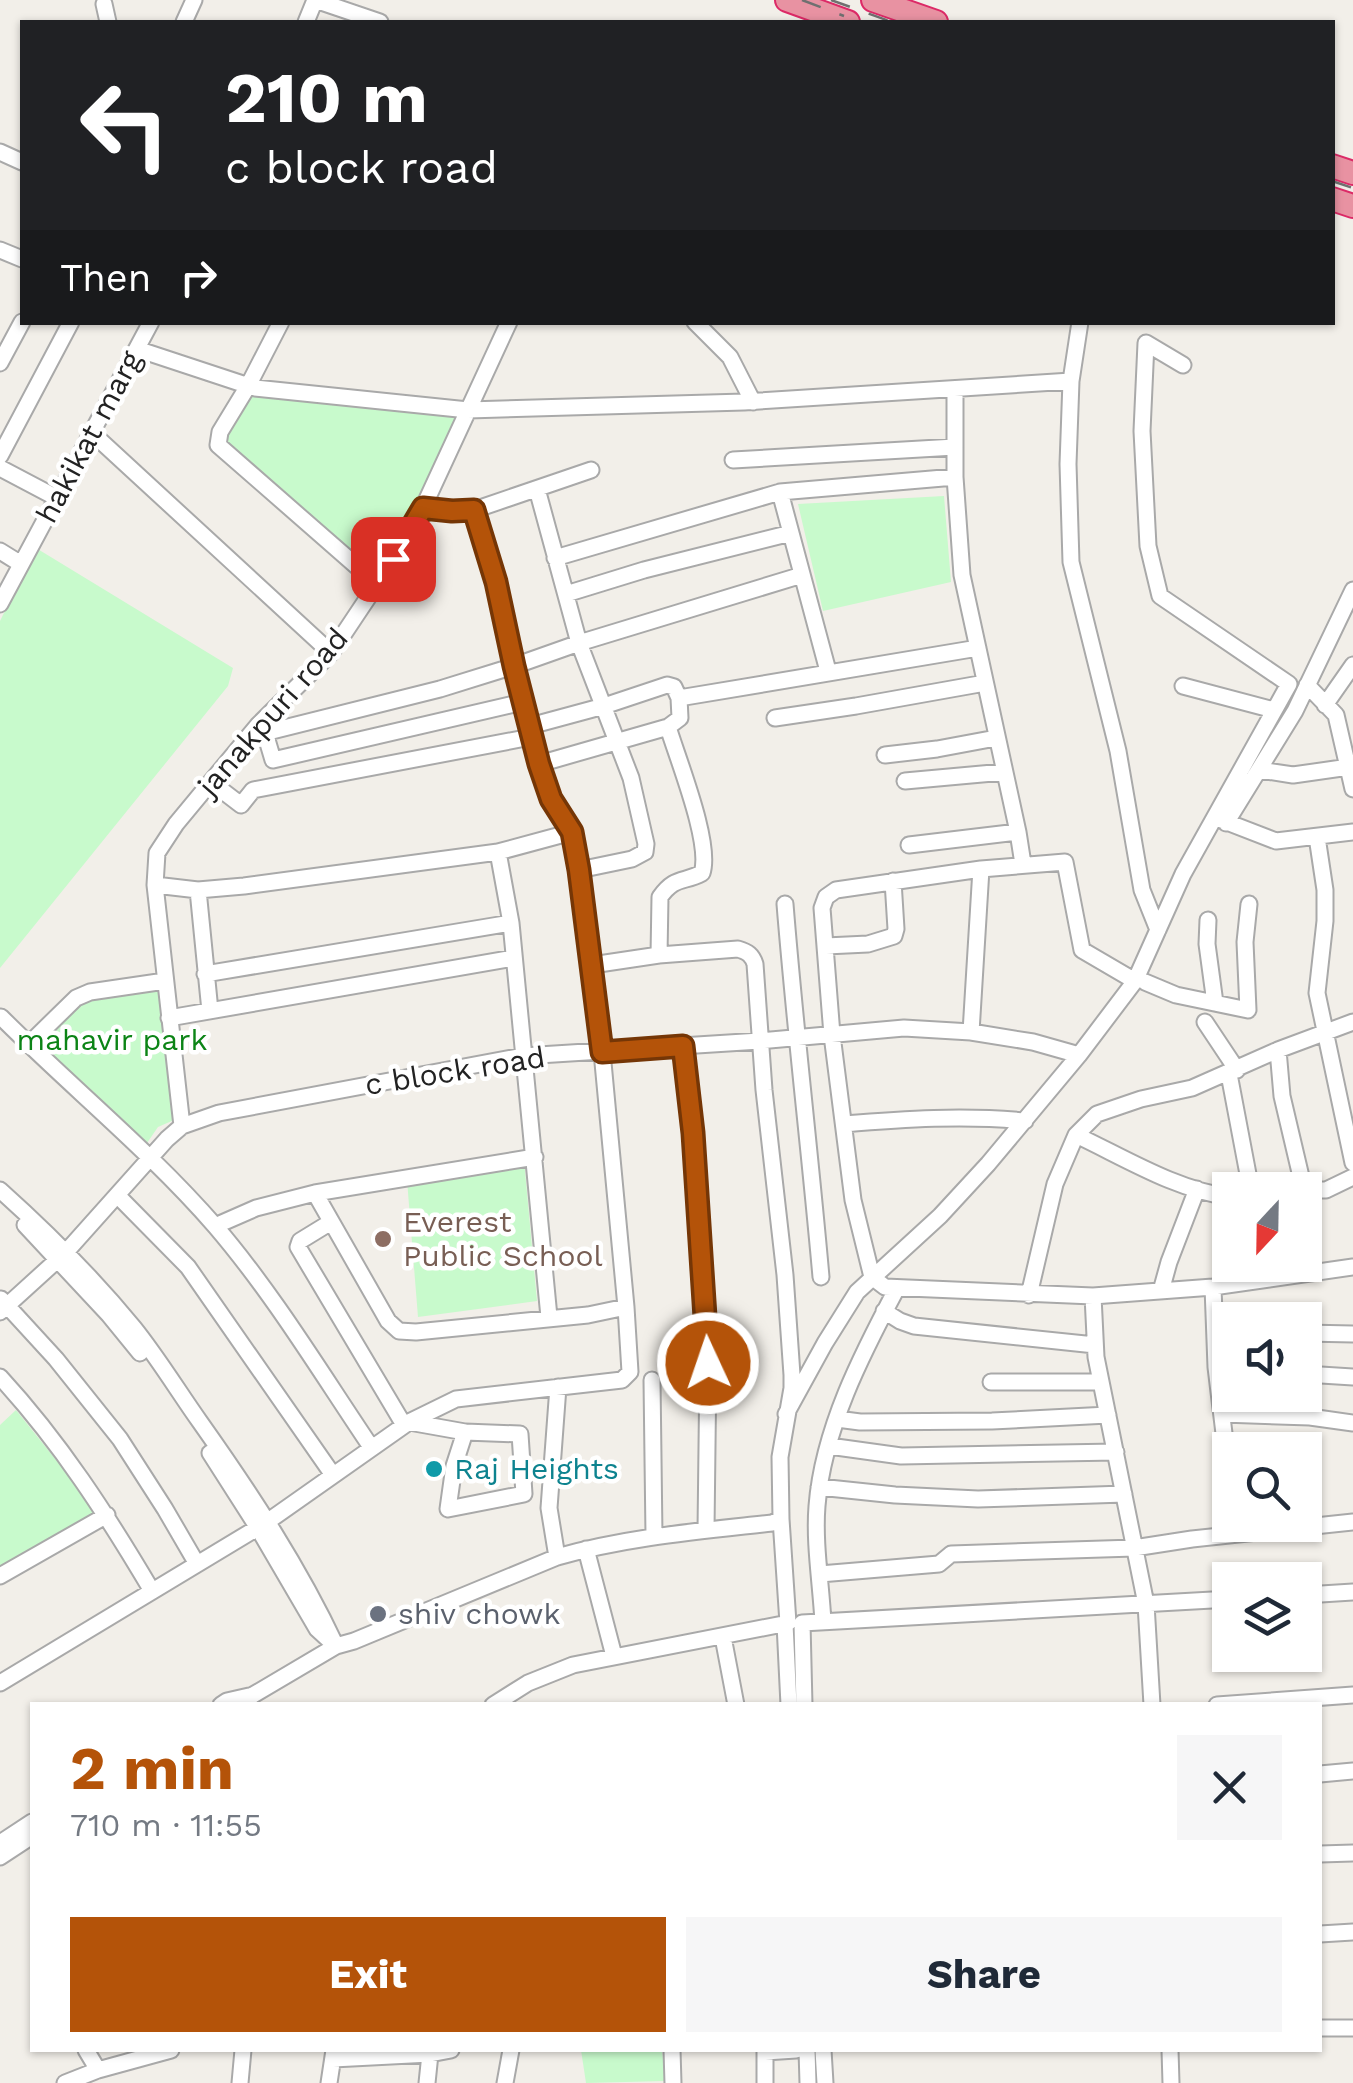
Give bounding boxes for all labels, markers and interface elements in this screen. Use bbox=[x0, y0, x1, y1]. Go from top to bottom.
text: 210 m bbox=[225, 57, 428, 139]
icon: left bbox=[60, 60, 190, 190]
text: c block road bbox=[225, 141, 498, 194]
icon: right bbox=[171, 250, 226, 305]
text: Then bbox=[60, 256, 151, 300]
street label: hakikat marg bbox=[29, 345, 148, 529]
pin bbox=[351, 517, 436, 602]
icon: arrive bbox=[366, 532, 421, 587]
street label: janakpuri road bbox=[188, 621, 355, 805]
park label: mahavir park bbox=[16, 1022, 208, 1057]
street label: c block road bbox=[362, 1039, 548, 1102]
north arrow bbox=[1212, 1172, 1322, 1282]
map controls bbox=[1212, 1172, 1322, 1672]
place label: Everest Public School bbox=[403, 1204, 603, 1273]
marker: Everest Public School bbox=[372, 1228, 394, 1250]
button: sound bbox=[1212, 1302, 1322, 1412]
position arrow bbox=[656, 1311, 760, 1415]
button: search bbox=[1212, 1432, 1322, 1542]
place label: Raj Heights bbox=[454, 1451, 619, 1486]
marker: Raj Heights bbox=[423, 1458, 445, 1480]
button: layers bbox=[1212, 1562, 1322, 1672]
place label: shiv chowk bbox=[398, 1596, 560, 1631]
marker: shiv chowk bbox=[367, 1603, 389, 1625]
text: 2 min bbox=[70, 1733, 234, 1804]
button: close bbox=[1177, 1735, 1282, 1840]
text: 710 m · 11:55 bbox=[70, 1806, 262, 1844]
button: Exit bbox=[70, 1917, 666, 2032]
button: Share bbox=[686, 1917, 1282, 2032]

